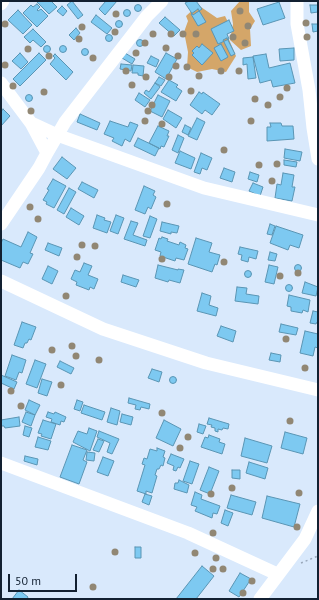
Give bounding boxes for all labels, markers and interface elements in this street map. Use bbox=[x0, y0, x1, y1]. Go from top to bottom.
scale bar bbox=[10, 566, 79, 592]
text: 50 m bbox=[15, 573, 41, 588]

